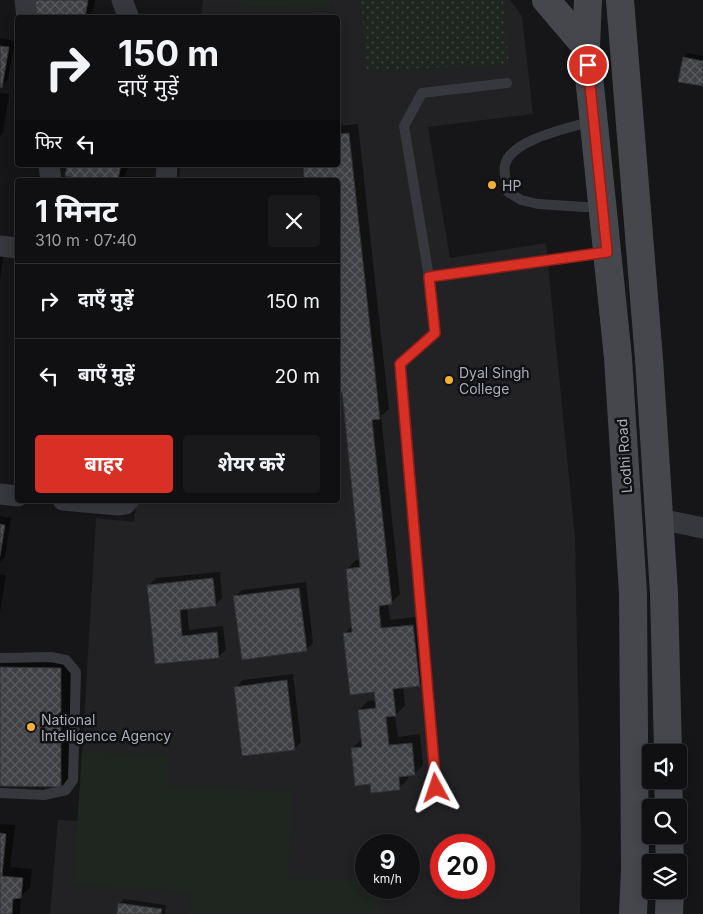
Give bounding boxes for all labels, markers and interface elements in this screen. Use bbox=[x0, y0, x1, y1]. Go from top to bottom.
text: 150 m bbox=[118, 32, 219, 74]
icon: right bbox=[35, 35, 100, 100]
pin bbox=[567, 44, 609, 86]
icon: arrive bbox=[574, 51, 602, 79]
text: दाएँ मुड़ें bbox=[118, 74, 179, 100]
icon: left bbox=[72, 130, 100, 158]
text: फिर bbox=[35, 131, 62, 154]
place label: HP bbox=[502, 177, 521, 194]
marker: HP bbox=[486, 179, 498, 191]
text: 1 मिनट bbox=[35, 193, 118, 229]
button: close bbox=[268, 195, 320, 247]
text: 310 m · 07:40 bbox=[35, 230, 137, 250]
icon: right bbox=[35, 287, 63, 315]
text: दाएँ मुड़ें bbox=[78, 288, 134, 311]
text: 150 m bbox=[267, 290, 320, 313]
icon: left bbox=[35, 362, 63, 390]
text: बाएँ मुड़ें bbox=[78, 363, 135, 386]
place label: Dyal Singh College bbox=[459, 364, 530, 397]
text: 20 m bbox=[274, 365, 320, 388]
marker: Dyal Singh College bbox=[443, 374, 455, 386]
street label: Lodhi Road bbox=[613, 418, 635, 494]
button: बाहर bbox=[35, 435, 173, 493]
button: शेयर करें bbox=[183, 435, 320, 493]
place label: National Intelligence Agency bbox=[41, 711, 171, 744]
marker: National Intelligence Agency bbox=[25, 721, 37, 733]
map controls bbox=[642, 744, 687, 899]
button: sound bbox=[642, 744, 687, 789]
position arrow bbox=[409, 761, 461, 813]
button: search bbox=[642, 799, 687, 844]
speed limit sign: 20 bbox=[430, 834, 495, 899]
text: 9 bbox=[379, 845, 396, 875]
button: layers bbox=[642, 854, 687, 899]
text: km/h bbox=[373, 871, 402, 886]

